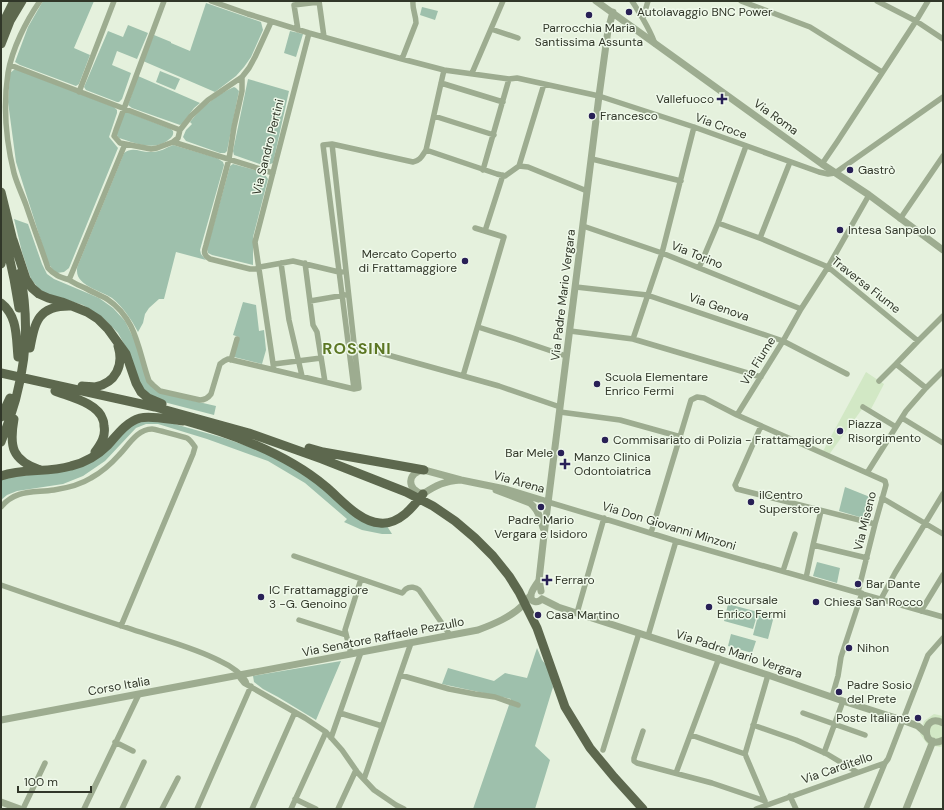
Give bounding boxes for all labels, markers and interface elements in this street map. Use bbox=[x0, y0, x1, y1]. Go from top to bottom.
place label: Autolavaggio BNC Power bbox=[637, 4, 773, 20]
marker: Autolavaggio BNC Power bbox=[624, 7, 634, 17]
marker: Parrocchia Maria Santissima Assunta bbox=[584, 10, 594, 20]
place label: Parrocchia Maria Santissima Assunta bbox=[535, 20, 643, 50]
place label: Vallefuoco bbox=[656, 91, 714, 107]
marker: Vallefuoco bbox=[717, 94, 727, 104]
street label: Via Roma bbox=[750, 95, 802, 139]
street label: Via Sandro Pertini bbox=[248, 97, 288, 197]
place label: Francesco bbox=[600, 108, 658, 124]
street label: Via Croce bbox=[693, 109, 749, 143]
marker: Francesco bbox=[587, 111, 597, 121]
place label: Gastrò bbox=[858, 162, 895, 178]
marker: Gastrò bbox=[845, 165, 855, 175]
place label: Intesa Sanpaolo bbox=[848, 222, 936, 238]
marker: Intesa Sanpaolo bbox=[835, 225, 845, 235]
street label: Via Padre Mario Vergara bbox=[547, 228, 579, 362]
street label: Via Torino bbox=[669, 237, 725, 273]
place label: Mercato Coperto di Frattamaggiore bbox=[359, 246, 457, 276]
street label: Traversa Fiume bbox=[828, 253, 904, 317]
marker: Mercato Coperto di Frattamaggiore bbox=[460, 256, 470, 266]
street label: Via Genova bbox=[687, 289, 751, 325]
street label: Via Fiume bbox=[737, 334, 779, 388]
district label: ROSSINI bbox=[322, 338, 392, 359]
place label: Scuola Elementare Enrico Fermi bbox=[605, 369, 708, 399]
marker: Scuola Elementare Enrico Fermi bbox=[592, 379, 602, 389]
place label: Piazza Risorgimento bbox=[848, 416, 921, 446]
marker: Piazza Risorgimento bbox=[835, 426, 845, 436]
place label: Commisariato di Polizia - Frattamagiore bbox=[613, 432, 833, 448]
marker: Commisariato di Polizia - Frattamagiore bbox=[600, 435, 610, 445]
place label: Bar Mele bbox=[505, 445, 553, 461]
marker: Bar Mele bbox=[556, 448, 566, 458]
place label: Manzo Clinica Odontoiatrica bbox=[574, 449, 651, 479]
marker: Manzo Clinica Odontoiatrica bbox=[559, 458, 571, 470]
street label: Via Arena bbox=[491, 467, 547, 497]
place label: ilCentro Superstore bbox=[759, 487, 820, 517]
street label: Via Miseno bbox=[850, 490, 880, 552]
marker: ilCentro Superstore bbox=[746, 497, 756, 507]
street label: Via Don Giovanni Minzoni bbox=[600, 498, 738, 554]
marker: Padre Mario Vergara e Isidoro bbox=[536, 502, 546, 512]
place label: Padre Mario Vergara e Isidoro bbox=[494, 512, 588, 542]
place label: Ferraro bbox=[555, 572, 595, 588]
marker: Ferraro bbox=[542, 575, 552, 585]
place label: Bar Dante bbox=[866, 576, 921, 592]
marker: Bar Dante bbox=[853, 579, 863, 589]
place label: IC Frattamaggiore 3 -G. Genoino bbox=[269, 582, 369, 612]
marker: IC Frattamaggiore 3 -G. Genoino bbox=[256, 592, 266, 602]
place label: Succursale Enrico Fermi bbox=[717, 592, 786, 622]
place label: Chiesa San Rocco bbox=[824, 594, 923, 610]
marker: Chiesa San Rocco bbox=[811, 597, 821, 607]
marker: Succursale Enrico Fermi bbox=[704, 602, 714, 612]
place label: Casa Martino bbox=[546, 607, 620, 623]
marker: Casa Martino bbox=[533, 610, 543, 620]
street label: Via Senatore Raffaele Pezzullo bbox=[301, 613, 465, 661]
street label: Via Padre Mario Vergara bbox=[674, 626, 804, 682]
place label: Nihon bbox=[857, 640, 889, 656]
marker: Nihon bbox=[844, 643, 854, 653]
street label: Corso Italia bbox=[87, 673, 151, 699]
place label: Padre Sosio del Prete bbox=[847, 677, 912, 707]
marker: Padre Sosio del Prete bbox=[834, 687, 844, 697]
place label: Poste Italiane bbox=[836, 710, 910, 726]
marker: Poste Italiane bbox=[913, 713, 923, 723]
street label: Via Carditello bbox=[799, 748, 875, 788]
scale bar bbox=[18, 768, 91, 794]
text: 100 m bbox=[24, 774, 58, 790]

